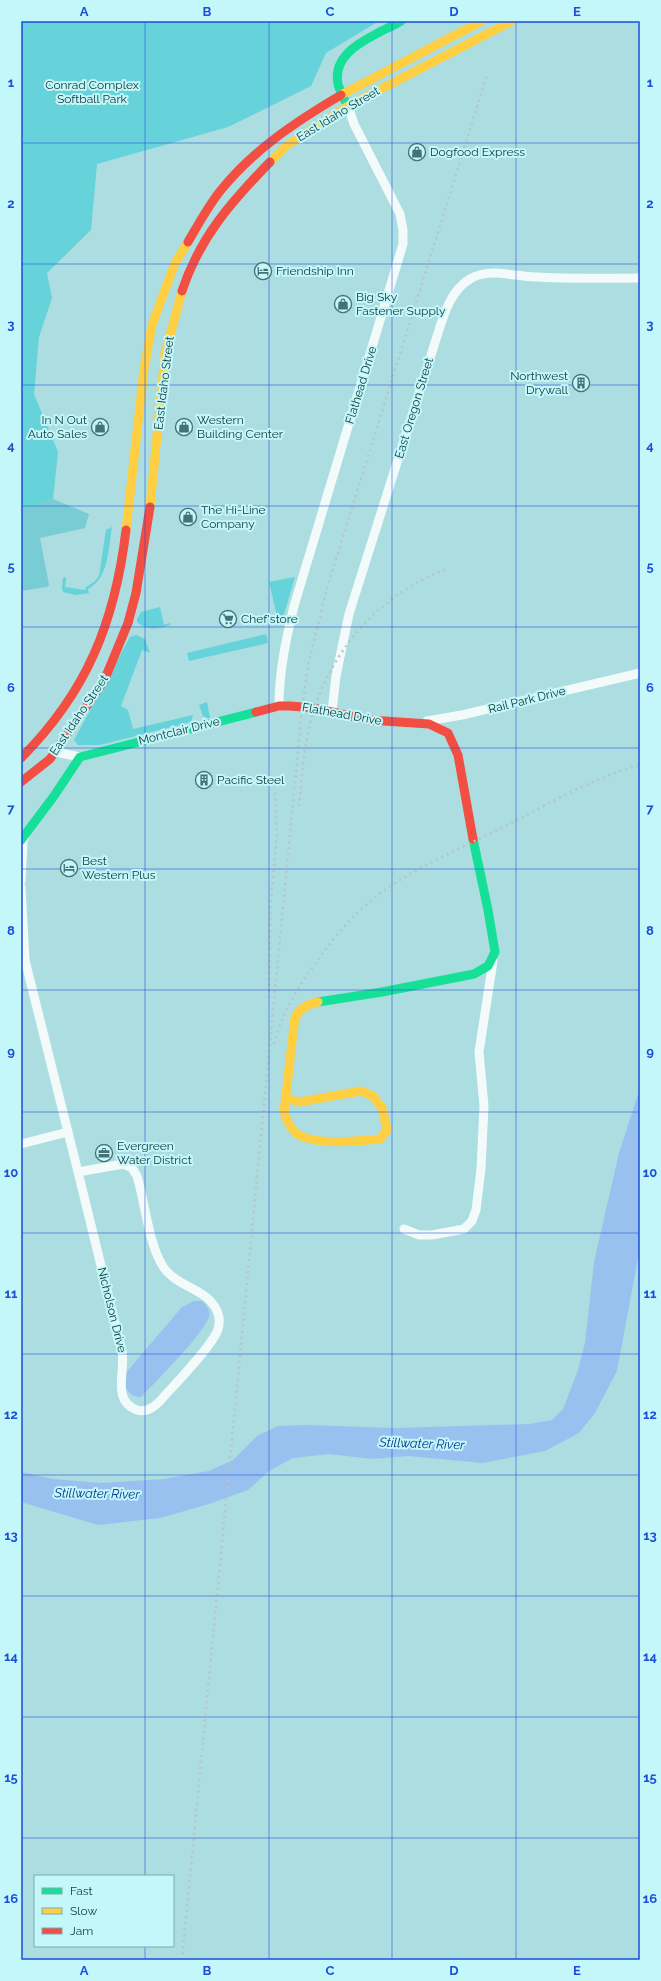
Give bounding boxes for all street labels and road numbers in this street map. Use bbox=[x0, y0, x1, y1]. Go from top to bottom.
street label: East Idaho Street bbox=[294, 84, 382, 144]
street label: East Idaho Street bbox=[151, 335, 177, 431]
street label: Flathead Drive bbox=[343, 344, 379, 426]
street label: East Oregon Street bbox=[392, 356, 436, 460]
street label: East Idaho Street bbox=[47, 672, 111, 758]
street label: Rail Park Drive bbox=[487, 684, 567, 716]
street label: Flathead Drive bbox=[301, 700, 383, 728]
street label: Montclair Drive bbox=[137, 714, 221, 748]
street label: Nicholson Drive bbox=[95, 1266, 129, 1354]

